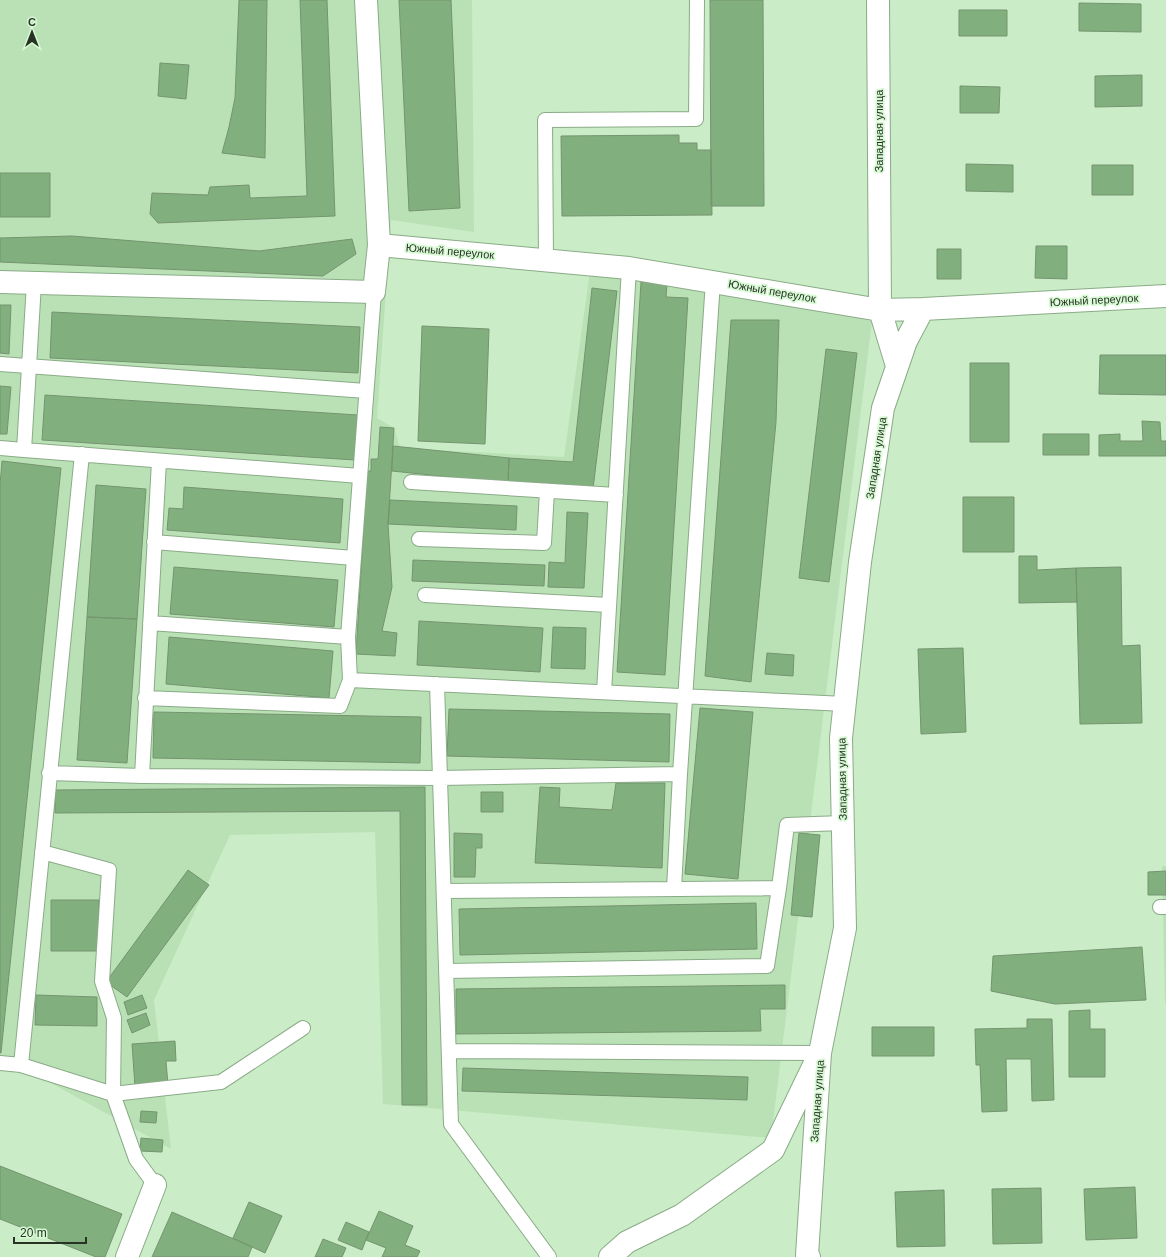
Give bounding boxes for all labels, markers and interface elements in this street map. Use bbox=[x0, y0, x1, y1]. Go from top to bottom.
north arrow bbox=[12, 12, 52, 52]
text: С bbox=[28, 16, 36, 28]
street label: Западная улица bbox=[873, 89, 885, 172]
street label: Южный переулок bbox=[405, 241, 495, 261]
street label: Южный переулок bbox=[727, 277, 817, 305]
street label: Южный переулок bbox=[1049, 292, 1139, 308]
street label: Западная улица bbox=[864, 415, 889, 500]
street label: Западная улица bbox=[835, 737, 849, 820]
street label: Западная улица bbox=[808, 1058, 826, 1143]
scale bar bbox=[14, 1219, 86, 1245]
text: 20 m bbox=[20, 1226, 47, 1240]

